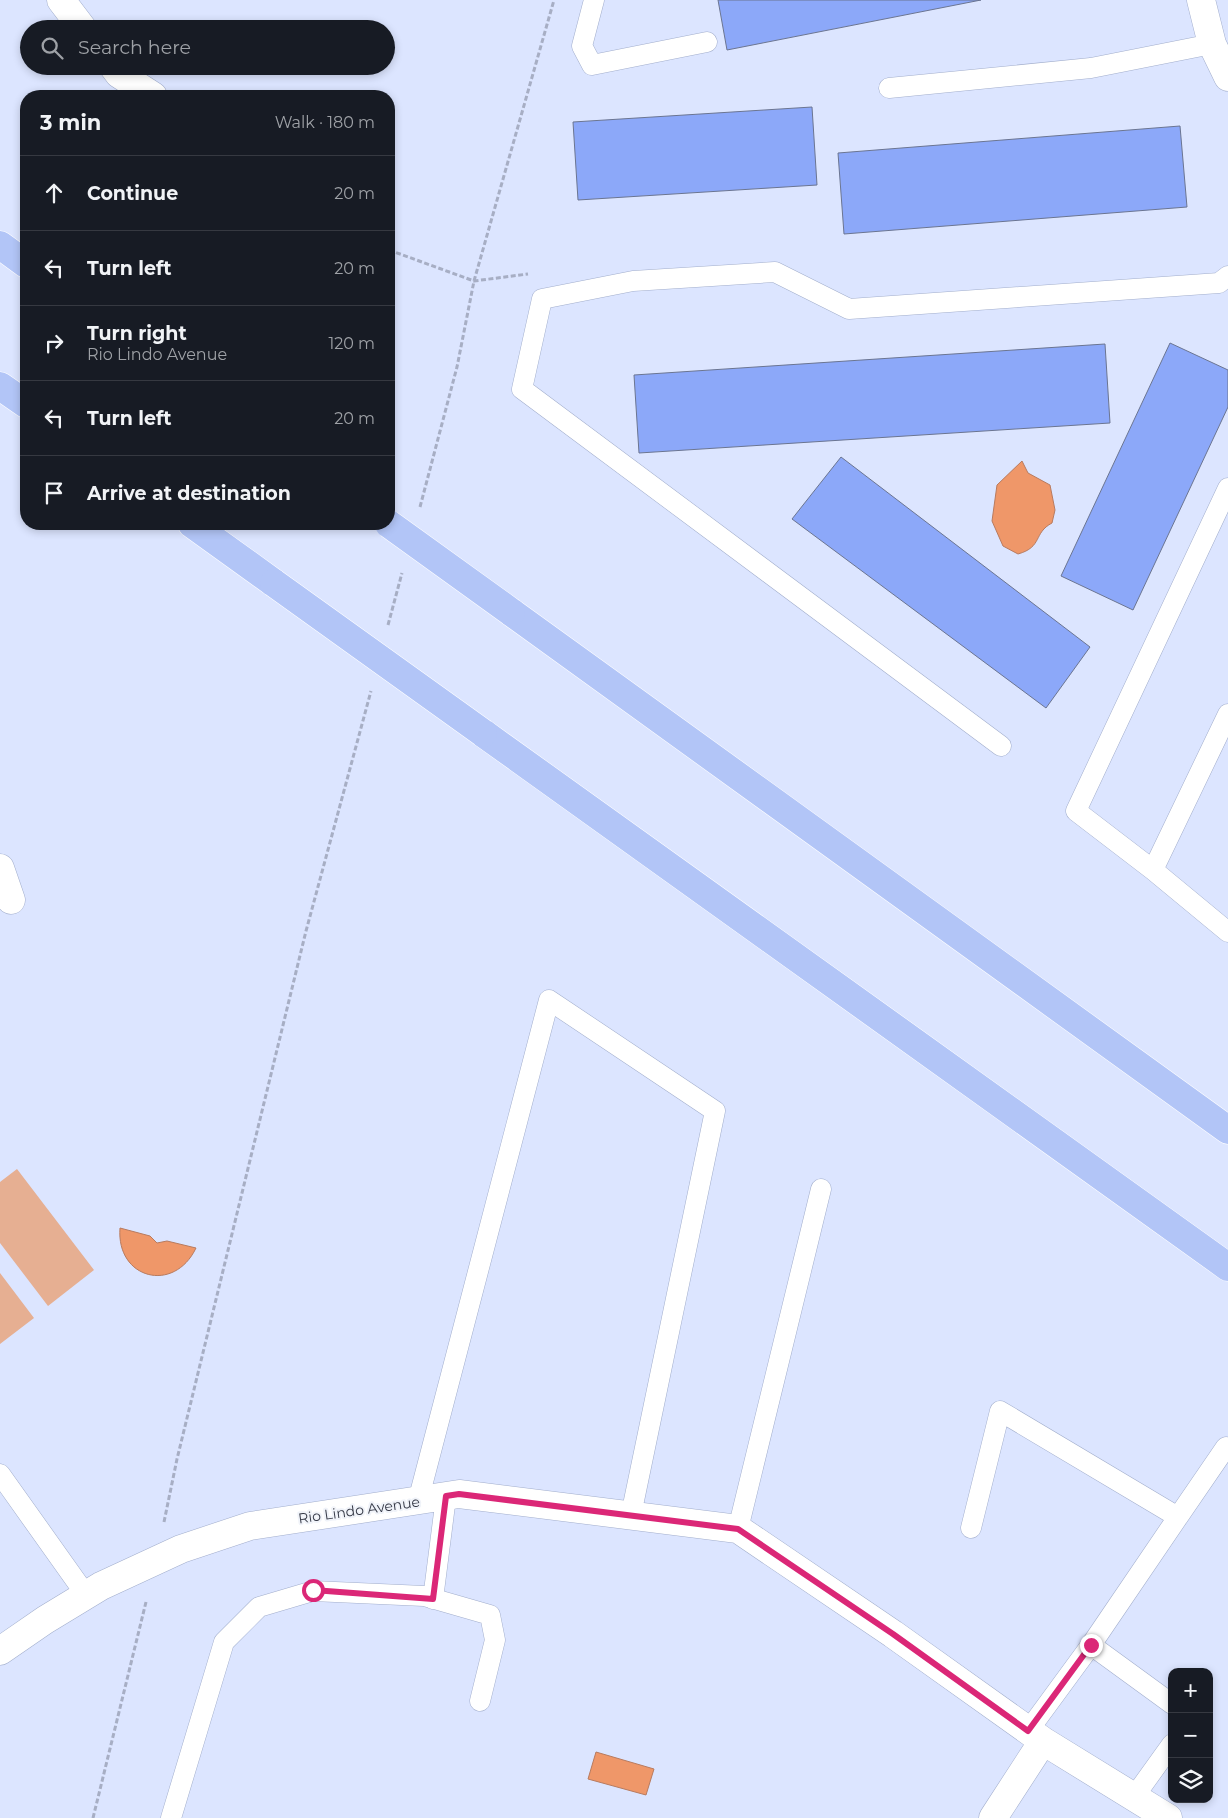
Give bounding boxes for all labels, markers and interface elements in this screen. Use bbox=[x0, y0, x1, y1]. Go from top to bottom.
search box bbox=[20, 20, 395, 75]
icon: search bbox=[38, 34, 66, 62]
text: Search here bbox=[78, 36, 191, 59]
text: 3 min bbox=[40, 110, 101, 135]
text: Walk · 180 m bbox=[275, 113, 375, 132]
icon: ahead bbox=[40, 179, 68, 207]
text: Continue bbox=[87, 182, 178, 205]
text: 20 m bbox=[334, 184, 375, 203]
icon: left bbox=[40, 254, 68, 282]
text: Turn left bbox=[87, 257, 172, 280]
text: 20 m bbox=[334, 259, 375, 278]
text: Turn right bbox=[87, 322, 187, 345]
icon: right bbox=[40, 329, 68, 357]
text: 120 m bbox=[328, 334, 375, 353]
text: Rio Lindo Avenue bbox=[87, 345, 227, 364]
icon: left bbox=[40, 404, 68, 432]
text: Turn left bbox=[87, 407, 172, 430]
text: 20 m bbox=[334, 409, 375, 428]
icon: arrive bbox=[40, 479, 68, 507]
text: Arrive at destination bbox=[87, 482, 291, 505]
street label: Rio Lindo Avenue bbox=[297, 1493, 421, 1527]
route start bbox=[302, 1579, 325, 1602]
route end bbox=[1080, 1634, 1103, 1657]
map controls bbox=[1168, 1668, 1213, 1803]
button: + bbox=[1168, 1668, 1213, 1713]
button: − bbox=[1168, 1713, 1213, 1758]
button: layers bbox=[1168, 1758, 1213, 1803]

